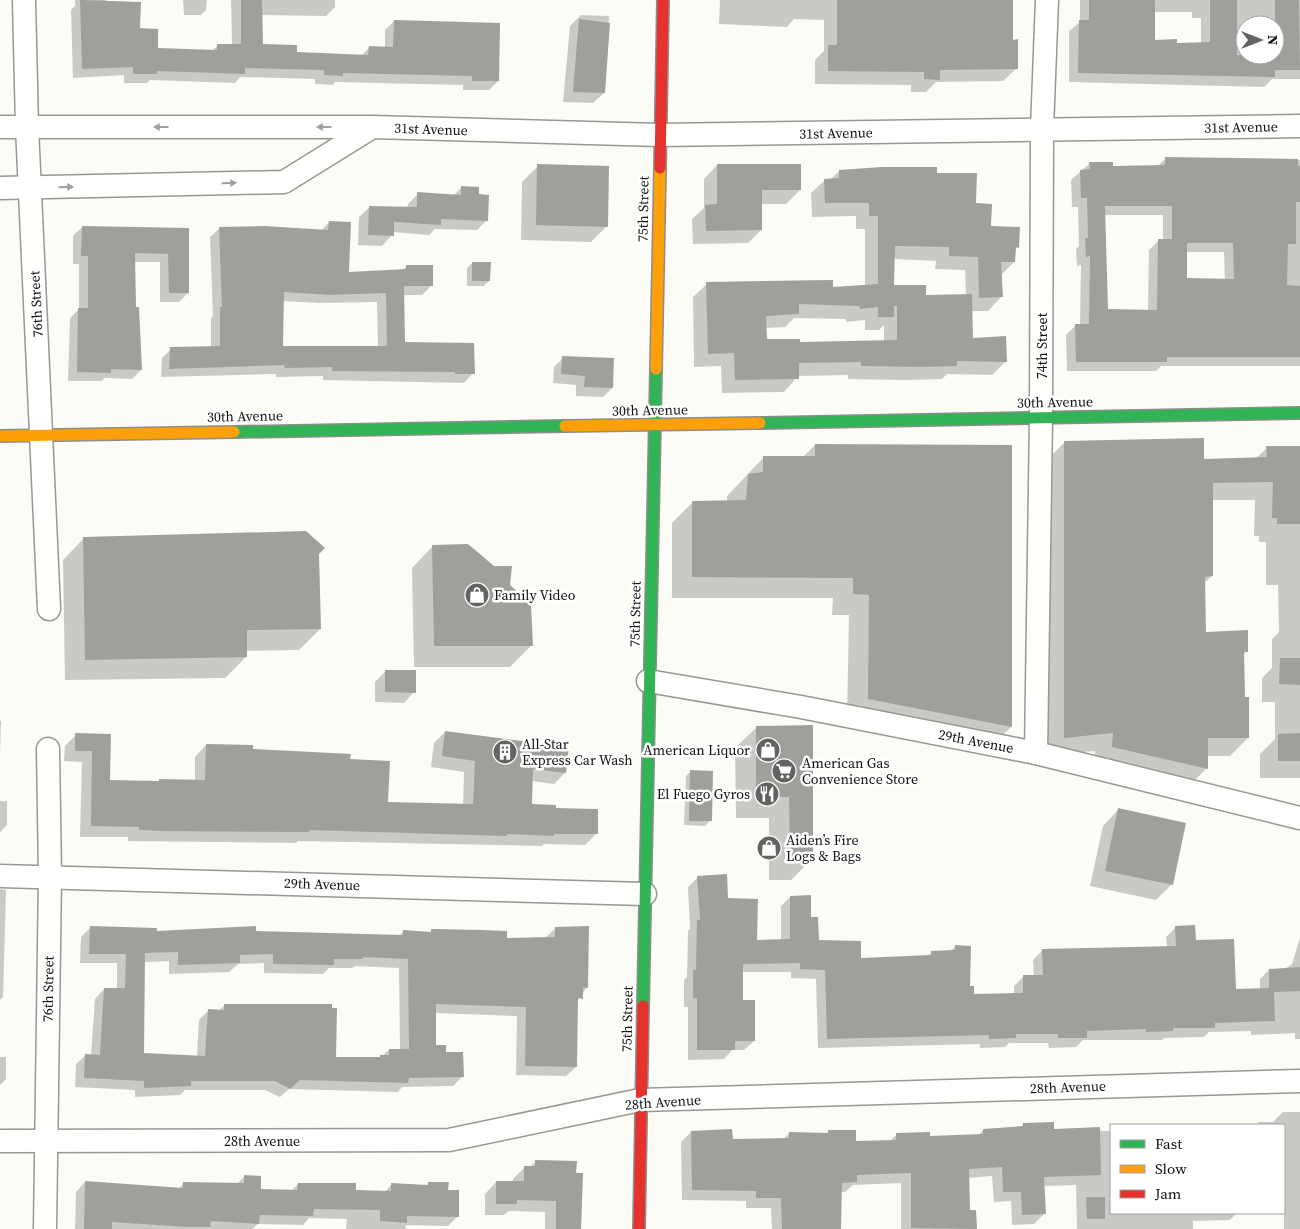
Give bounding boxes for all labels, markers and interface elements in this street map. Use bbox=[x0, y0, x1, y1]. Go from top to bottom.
north arrow bbox=[1235, 15, 1285, 65]
text: N bbox=[1263, 35, 1283, 45]
street label: 31st Avenue bbox=[1204, 116, 1278, 138]
street label: 31st Avenue bbox=[394, 118, 468, 140]
street label: 31st Avenue bbox=[799, 122, 873, 144]
one-way arrow bbox=[153, 123, 169, 131]
one-way arrow bbox=[315, 123, 331, 131]
street label: 75th Street bbox=[632, 175, 654, 242]
one-way arrow bbox=[221, 179, 237, 187]
one-way arrow bbox=[58, 182, 74, 190]
street label: 76th Street bbox=[24, 270, 48, 338]
street label: 74th Street bbox=[1032, 312, 1052, 379]
street label: 30th Avenue bbox=[1017, 391, 1093, 413]
street label: 30th Avenue bbox=[612, 399, 688, 421]
street label: 30th Avenue bbox=[207, 405, 283, 427]
street label: 75th Street bbox=[624, 580, 646, 647]
shop icon: Family Video bbox=[464, 582, 490, 608]
place label: Family Video bbox=[494, 585, 576, 605]
street label: 29th Avenue bbox=[937, 724, 1015, 758]
place label: All-Star Express Car Wash bbox=[522, 734, 633, 770]
shop icon: American Liquor bbox=[755, 737, 781, 763]
building icon: All-Star Express Car Wash bbox=[492, 739, 518, 765]
place label: American Liquor bbox=[643, 740, 750, 760]
place label: American Gas Convenience Store bbox=[802, 753, 918, 789]
supermarket icon: American Gas Convenience Store bbox=[771, 758, 797, 784]
restaurant icon: El Fuego Gyros bbox=[754, 781, 780, 807]
place label: El Fuego Gyros bbox=[657, 784, 750, 804]
place label: Aiden’s Fire Logs & Bags bbox=[786, 830, 861, 866]
shop icon: Aiden’s Fire Logs & Bags bbox=[756, 835, 782, 861]
street label: 29th Avenue bbox=[284, 873, 360, 895]
street label: 76th Street bbox=[37, 955, 59, 1022]
street label: 75th Street bbox=[616, 985, 638, 1052]
street label: 28th Avenue bbox=[1030, 1076, 1106, 1098]
street label: 28th Avenue bbox=[624, 1089, 702, 1115]
legend bbox=[1110, 1124, 1285, 1214]
street label: 28th Avenue bbox=[224, 1131, 300, 1151]
text: Fast bbox=[1155, 1133, 1182, 1154]
text: Slow bbox=[1155, 1158, 1187, 1179]
text: Jam bbox=[1154, 1183, 1182, 1204]

